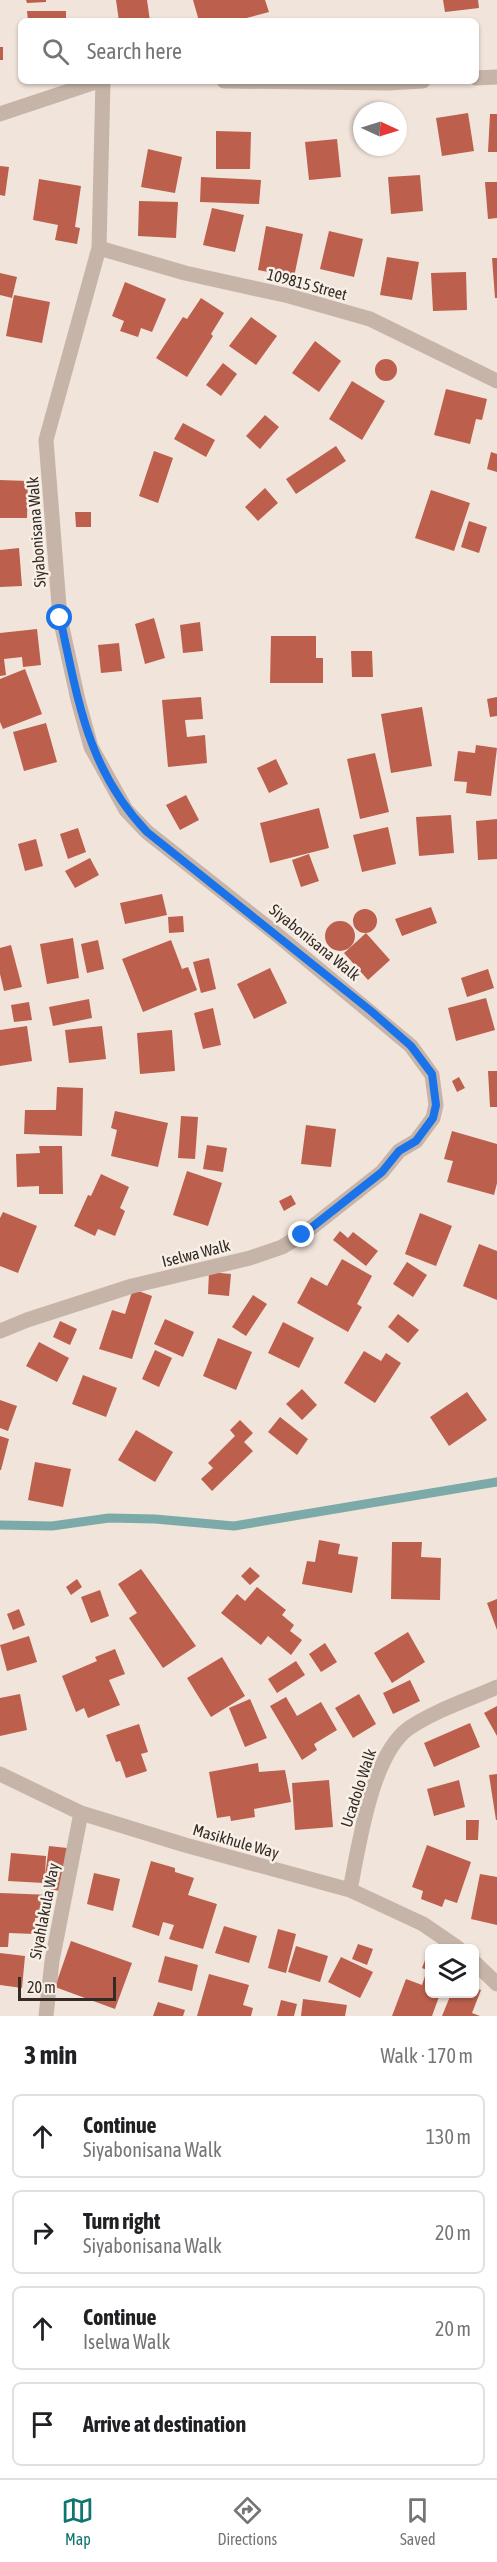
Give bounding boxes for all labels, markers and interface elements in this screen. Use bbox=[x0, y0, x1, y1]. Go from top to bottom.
search box bbox=[18, 18, 479, 84]
icon: search bbox=[39, 35, 72, 68]
text: Search here bbox=[87, 38, 182, 64]
north arrow bbox=[353, 102, 407, 156]
street label: 109815 Street bbox=[265, 265, 350, 303]
street label: Siyabonisana Walk bbox=[23, 476, 50, 588]
route start bbox=[46, 604, 72, 630]
street label: Siyabonisana Walk bbox=[266, 900, 364, 985]
route end bbox=[288, 1221, 314, 1247]
street label: Iselwa Walk bbox=[160, 1236, 232, 1270]
street label: Ucadolo Walk bbox=[337, 1746, 379, 1830]
street label: Masikhule Way bbox=[191, 1820, 281, 1863]
street label: Siyahlakula Way bbox=[26, 1861, 63, 1961]
map controls bbox=[425, 1944, 479, 1998]
button: layers bbox=[425, 1944, 479, 1998]
scale bar bbox=[18, 1974, 116, 2002]
text: 20 m bbox=[27, 1978, 56, 1996]
text: 3 min bbox=[24, 2040, 77, 2070]
text: Walk · 170 m bbox=[381, 2044, 473, 2067]
text: Continue bbox=[83, 2112, 157, 2138]
icon: ahead bbox=[26, 2120, 59, 2153]
text: 130 m bbox=[426, 2125, 471, 2148]
text: Siyabonisana Walk bbox=[83, 2138, 222, 2161]
text: Turn right bbox=[83, 2208, 160, 2234]
icon: right bbox=[26, 2216, 59, 2249]
text: 20 m bbox=[435, 2221, 471, 2244]
text: Siyabonisana Walk bbox=[83, 2234, 222, 2257]
text: Continue bbox=[83, 2304, 157, 2330]
icon: ahead bbox=[26, 2312, 59, 2345]
text: 20 m bbox=[435, 2317, 471, 2340]
text: Iselwa Walk bbox=[83, 2330, 170, 2353]
icon: arrive bbox=[26, 2408, 59, 2441]
text: Arrive at destination bbox=[83, 2411, 246, 2437]
tab: Map bbox=[61, 2494, 94, 2548]
tab: Directions bbox=[217, 2494, 277, 2548]
tab: Saved bbox=[400, 2494, 435, 2548]

